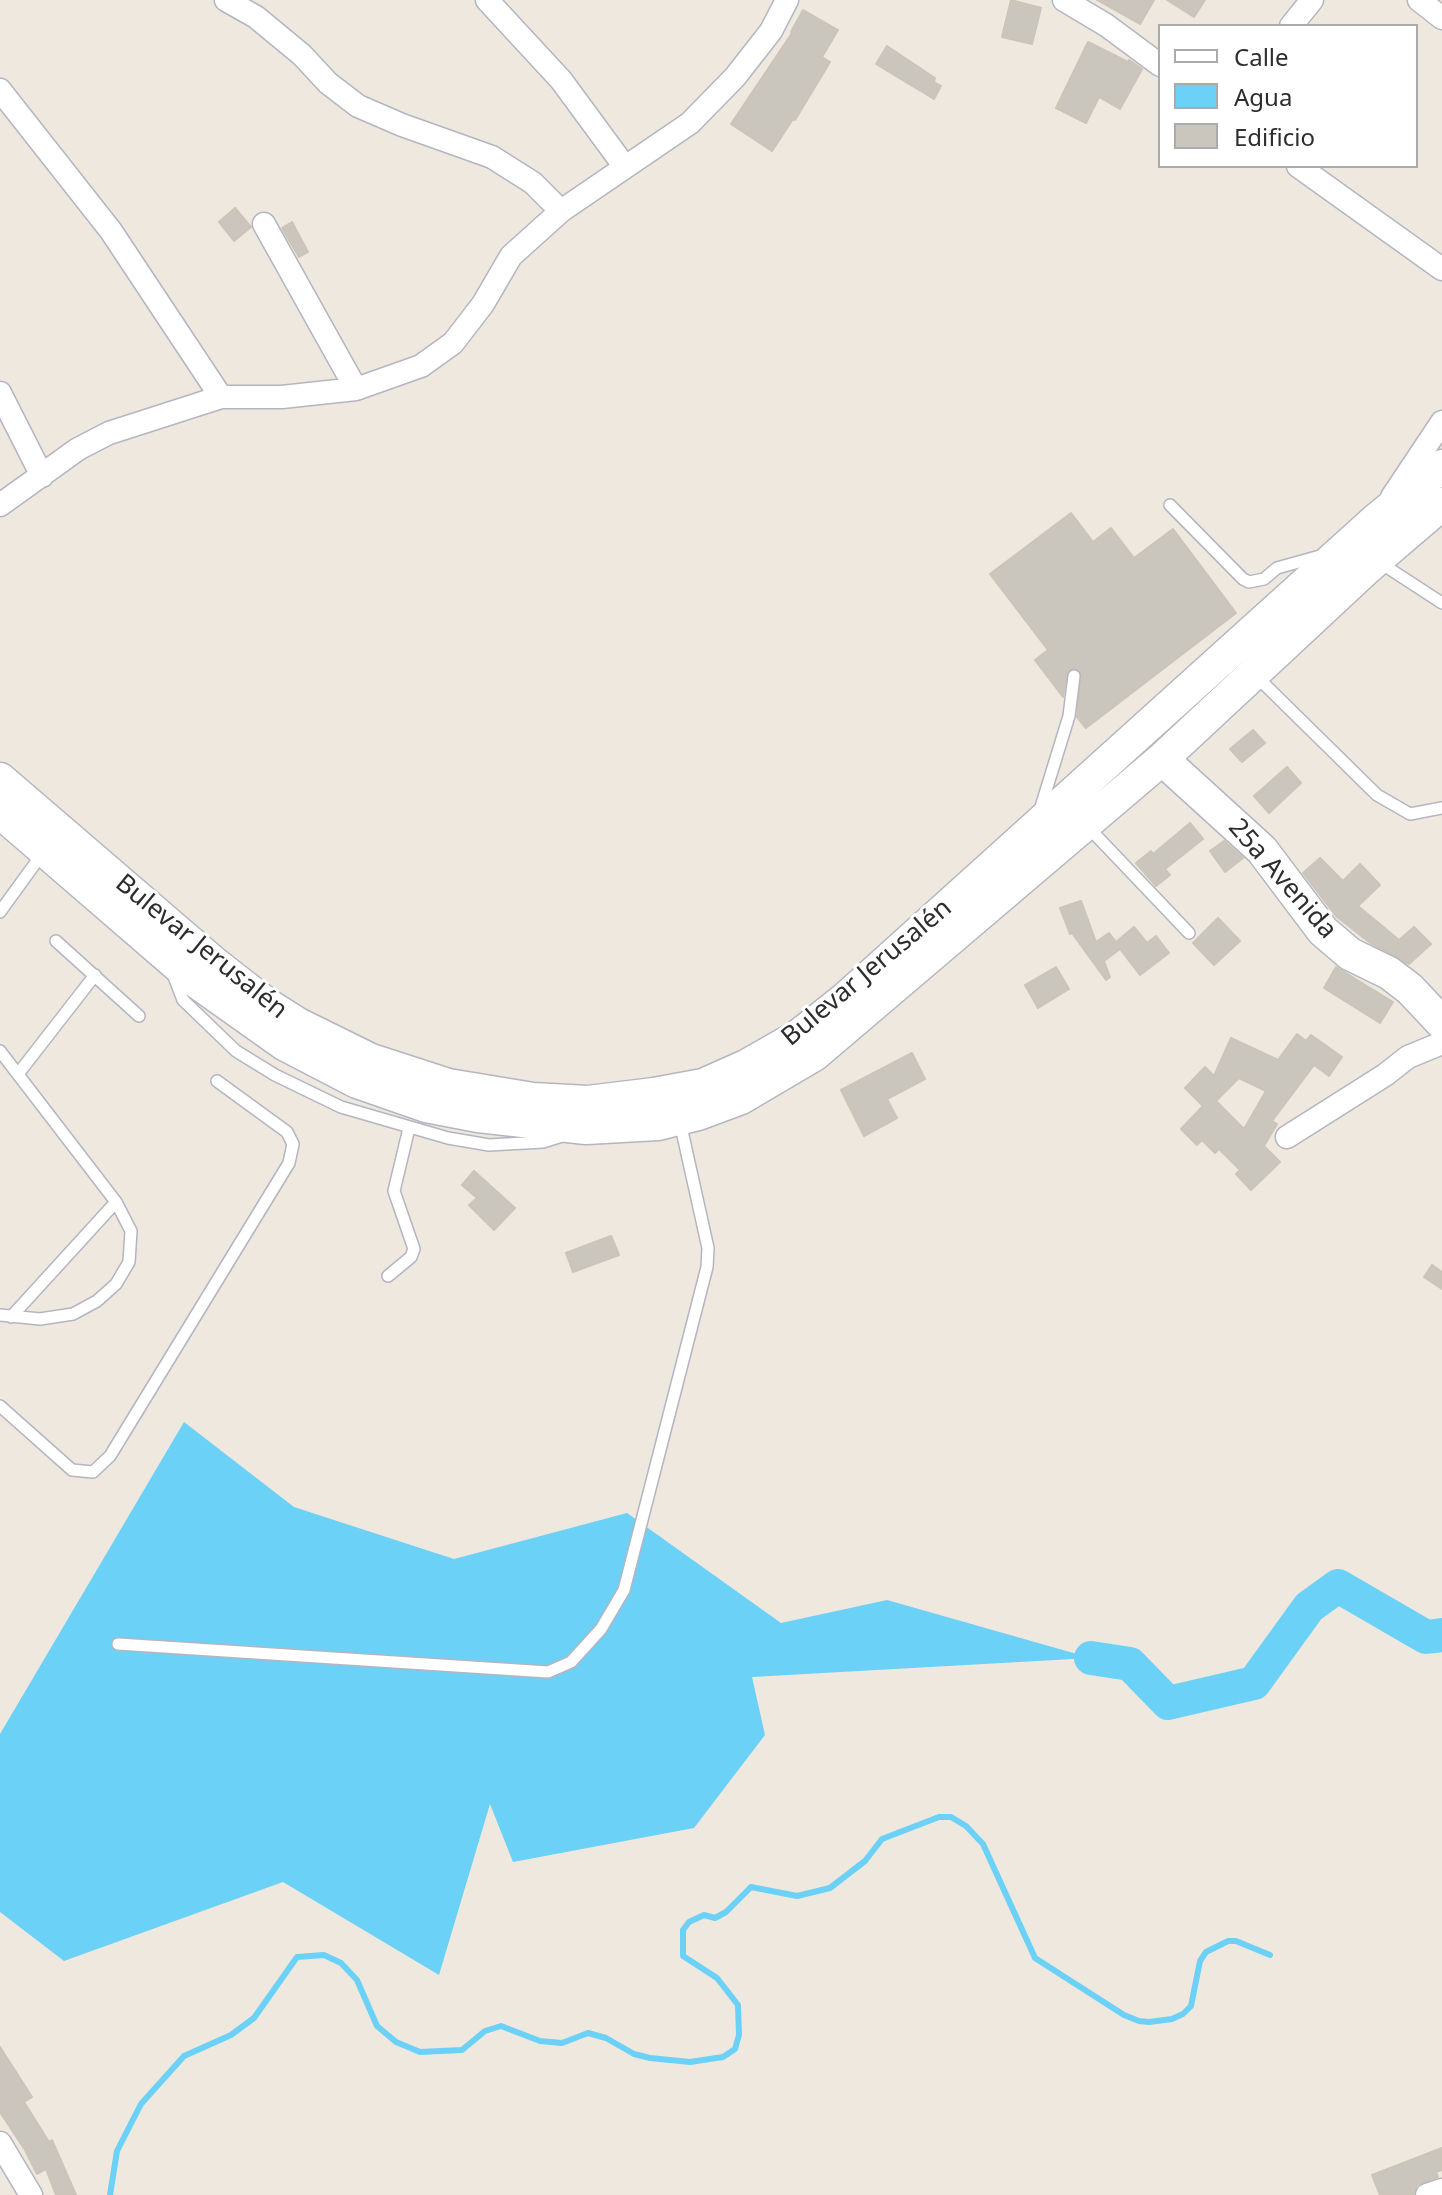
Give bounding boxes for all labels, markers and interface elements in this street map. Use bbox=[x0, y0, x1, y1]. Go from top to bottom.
legend bbox=[1158, 24, 1418, 168]
text: Calle bbox=[1234, 40, 1289, 73]
text: Agua bbox=[1234, 80, 1292, 113]
text: Edificio bbox=[1234, 120, 1315, 153]
street label: 25a Avenida bbox=[1221, 813, 1343, 945]
street label: Bulevar Jerusalén bbox=[109, 868, 293, 1026]
street label: Bulevar Jerusalén bbox=[776, 893, 958, 1053]

